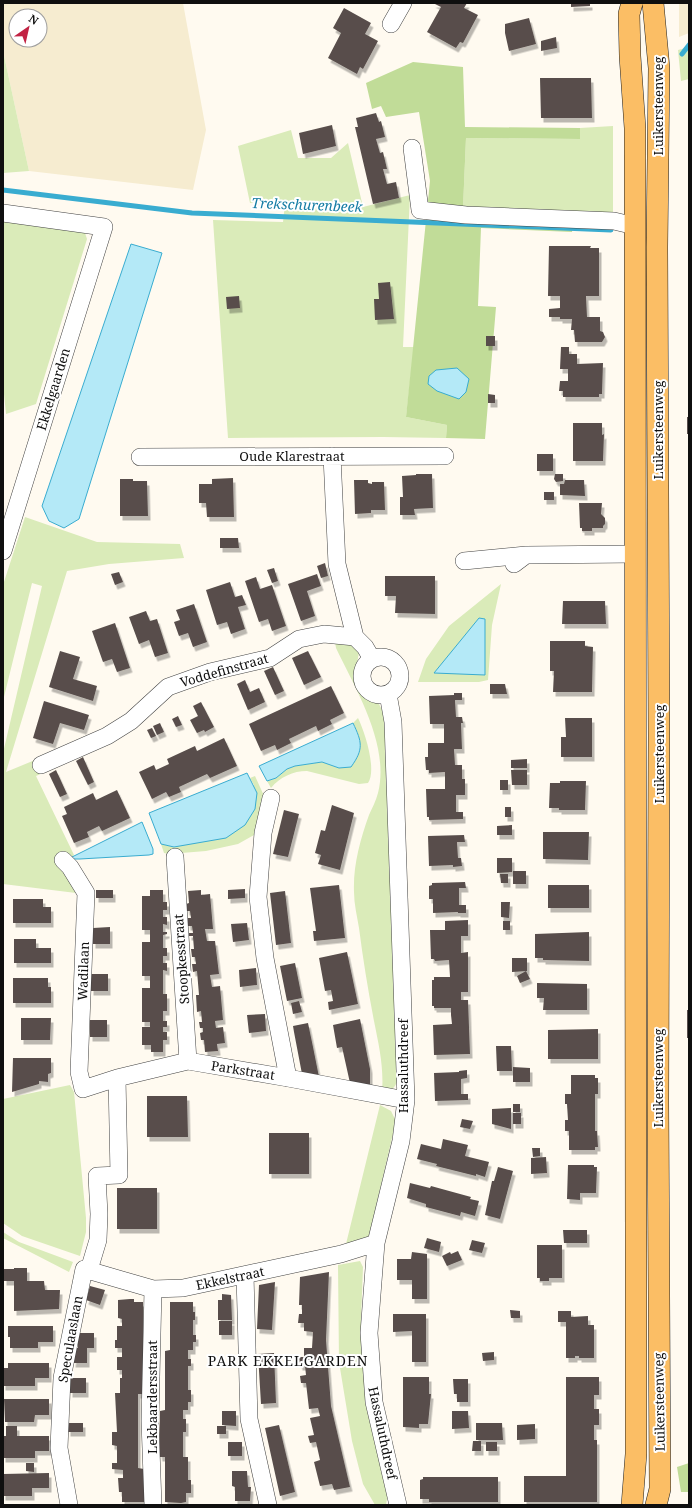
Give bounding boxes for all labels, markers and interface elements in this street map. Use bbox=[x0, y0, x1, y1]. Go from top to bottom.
north arrow bbox=[8, 8, 48, 48]
text: N bbox=[26, 11, 42, 28]
street label: Luikersteenweg bbox=[649, 57, 667, 155]
water label: Trekschurenbeek bbox=[251, 193, 364, 216]
street label: Ekkelgaarden bbox=[32, 345, 74, 432]
street label: Luikersteenweg bbox=[649, 381, 667, 479]
street label: Oude Klarestraat bbox=[239, 447, 345, 465]
street label: Voddefinstraat bbox=[178, 649, 271, 691]
street label: Luikersteenweg bbox=[650, 705, 668, 803]
street label: Stoopkesstraat bbox=[169, 913, 193, 1005]
street label: Wadilaan bbox=[73, 940, 93, 1001]
street label: Hassaluthdreef bbox=[394, 1018, 412, 1113]
street label: Luikersteenweg bbox=[649, 1029, 667, 1127]
street label: Parkstraat bbox=[210, 1056, 277, 1084]
street label: Ekkelstraat bbox=[194, 1262, 266, 1294]
street label: Speculaaslaan bbox=[53, 1293, 87, 1384]
street label: Lekbaardersstraat bbox=[143, 1340, 161, 1454]
district label: PARK EKKELGARDEN bbox=[208, 1351, 368, 1370]
street label: Luikersteenweg bbox=[649, 1352, 669, 1452]
street label: Hassaluthdreef bbox=[364, 1385, 402, 1482]

